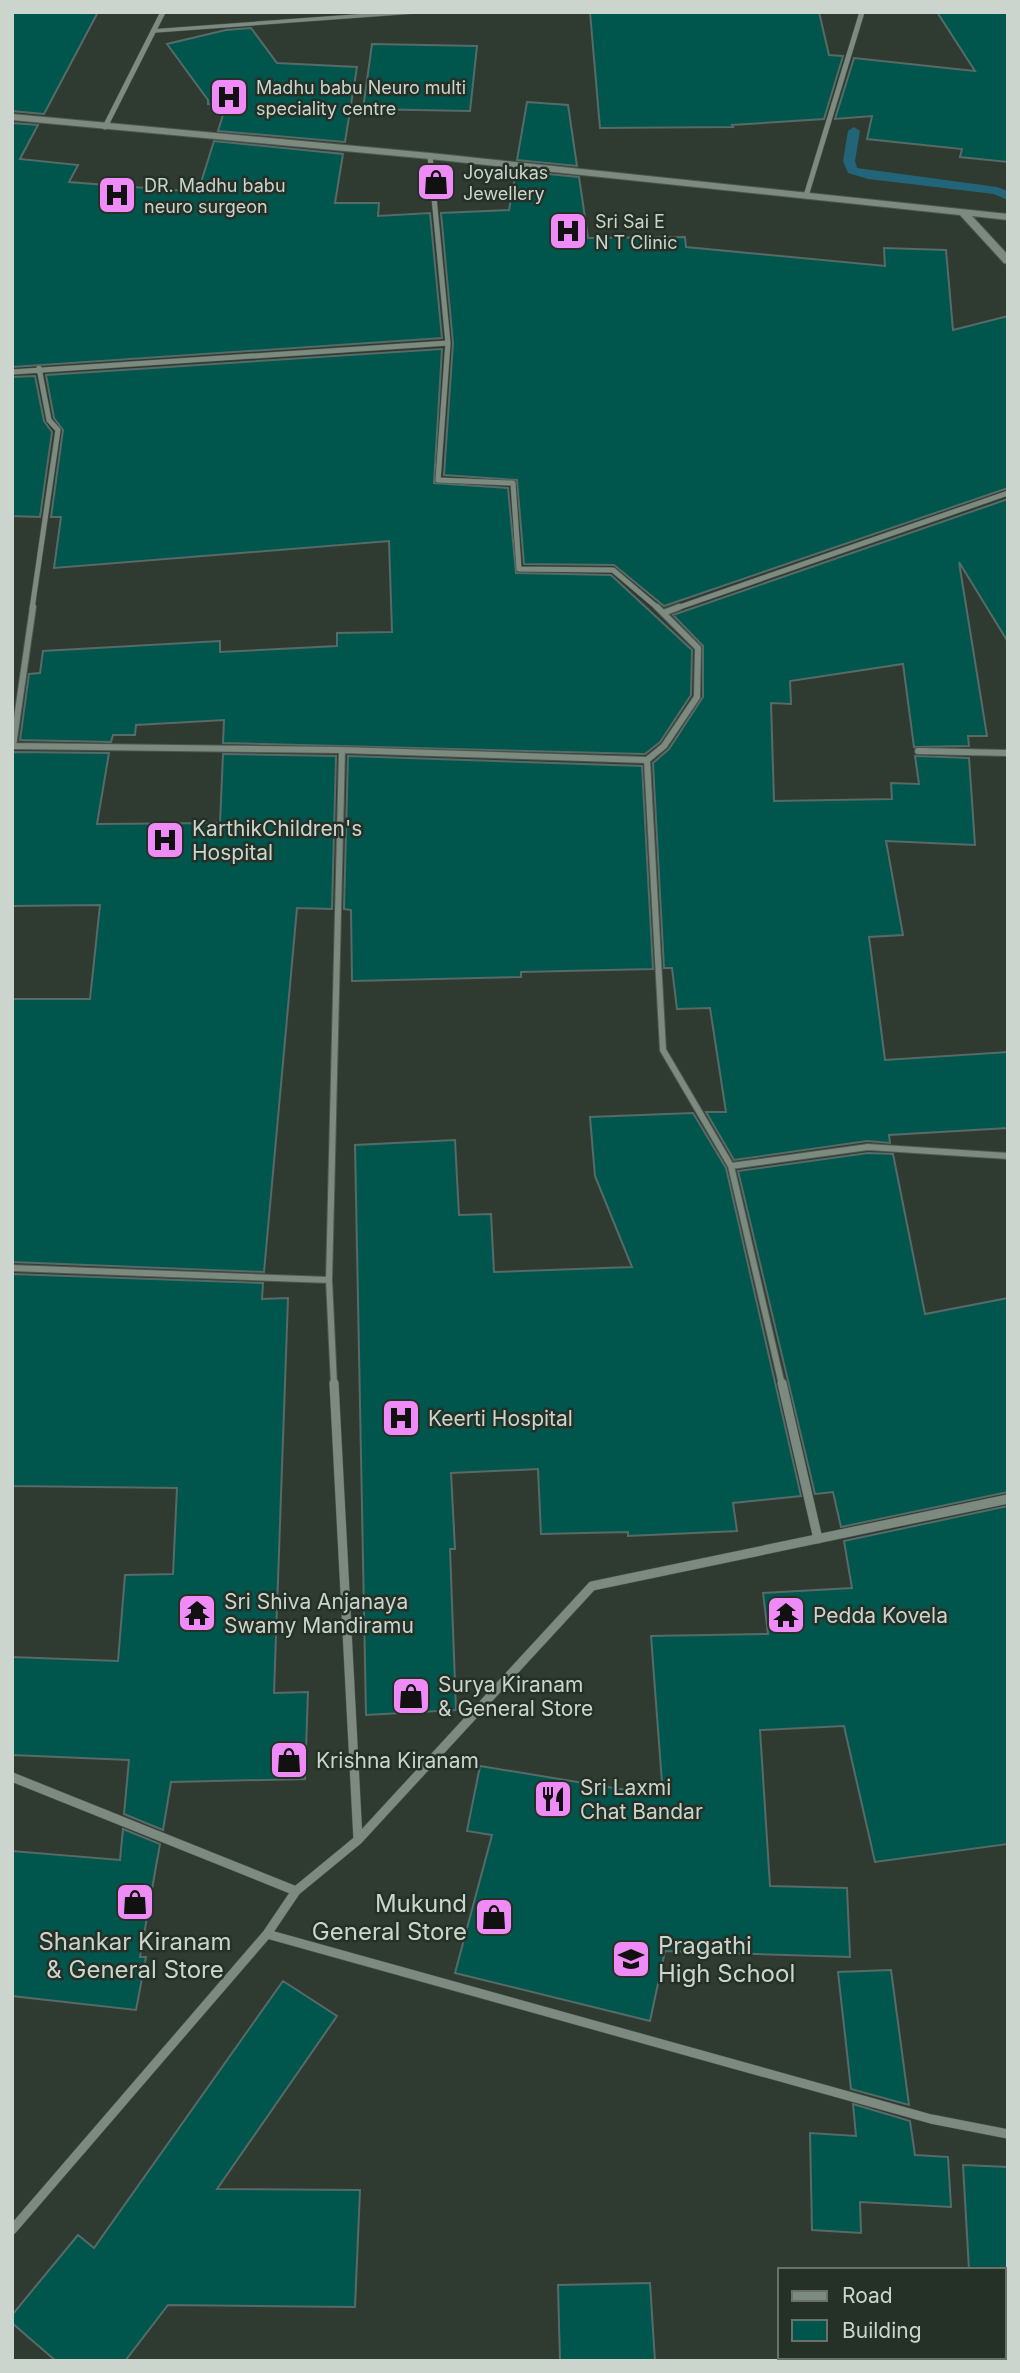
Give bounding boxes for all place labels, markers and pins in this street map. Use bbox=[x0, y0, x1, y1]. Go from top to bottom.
hospital icon: Madhu babu Neuro multi speciality centre bbox=[208, 76, 250, 118]
place label: Madhu babu Neuro multi speciality centre bbox=[256, 77, 466, 119]
shop icon: Joyalukas Jewellery bbox=[415, 161, 457, 203]
place label: Joyalukas Jewellery bbox=[463, 162, 548, 204]
hospital icon: DR. Madhu babu neuro surgeon bbox=[96, 174, 138, 216]
place label: DR. Madhu babu neuro surgeon bbox=[144, 175, 286, 217]
hospital icon: Sri Sai E N T Clinic bbox=[547, 210, 589, 252]
place label: Sri Sai E N T Clinic bbox=[595, 211, 677, 253]
place label: KarthikChildren's Hospital bbox=[192, 816, 362, 865]
hospital icon: KarthikChildren's Hospital bbox=[144, 819, 186, 861]
hospital icon: Keerti Hospital bbox=[380, 1397, 422, 1439]
place label: Keerti Hospital bbox=[428, 1406, 573, 1431]
place label: Sri Shiva Anjanaya Swamy Mandiramu bbox=[224, 1589, 414, 1638]
temple icon: Sri Shiva Anjanaya Swamy Mandiramu bbox=[176, 1592, 218, 1634]
temple icon: Pedda Kovela bbox=[765, 1594, 807, 1636]
place label: Pedda Kovela bbox=[813, 1603, 948, 1628]
place label: Surya Kiranam & General Store bbox=[438, 1672, 593, 1721]
shop icon: Surya Kiranam & General Store bbox=[390, 1675, 432, 1717]
shop icon: Krishna Kiranam bbox=[268, 1739, 310, 1781]
place label: Krishna Kiranam bbox=[316, 1748, 479, 1773]
place label: Sri Laxmi Chat Bandar bbox=[580, 1775, 703, 1824]
restaurant icon: Sri Laxmi Chat Bandar bbox=[532, 1778, 574, 1820]
shop icon: Shankar Kiranam & General Store bbox=[114, 1881, 156, 1923]
place label: Mukund General Store bbox=[312, 1889, 467, 1946]
shop icon: Mukund General Store bbox=[473, 1896, 515, 1938]
place label: Shankar Kiranam & General Store bbox=[38, 1927, 232, 1984]
place label: Pragathi High School bbox=[658, 1931, 795, 1988]
school or university icon: Pragathi High School bbox=[610, 1938, 652, 1980]

